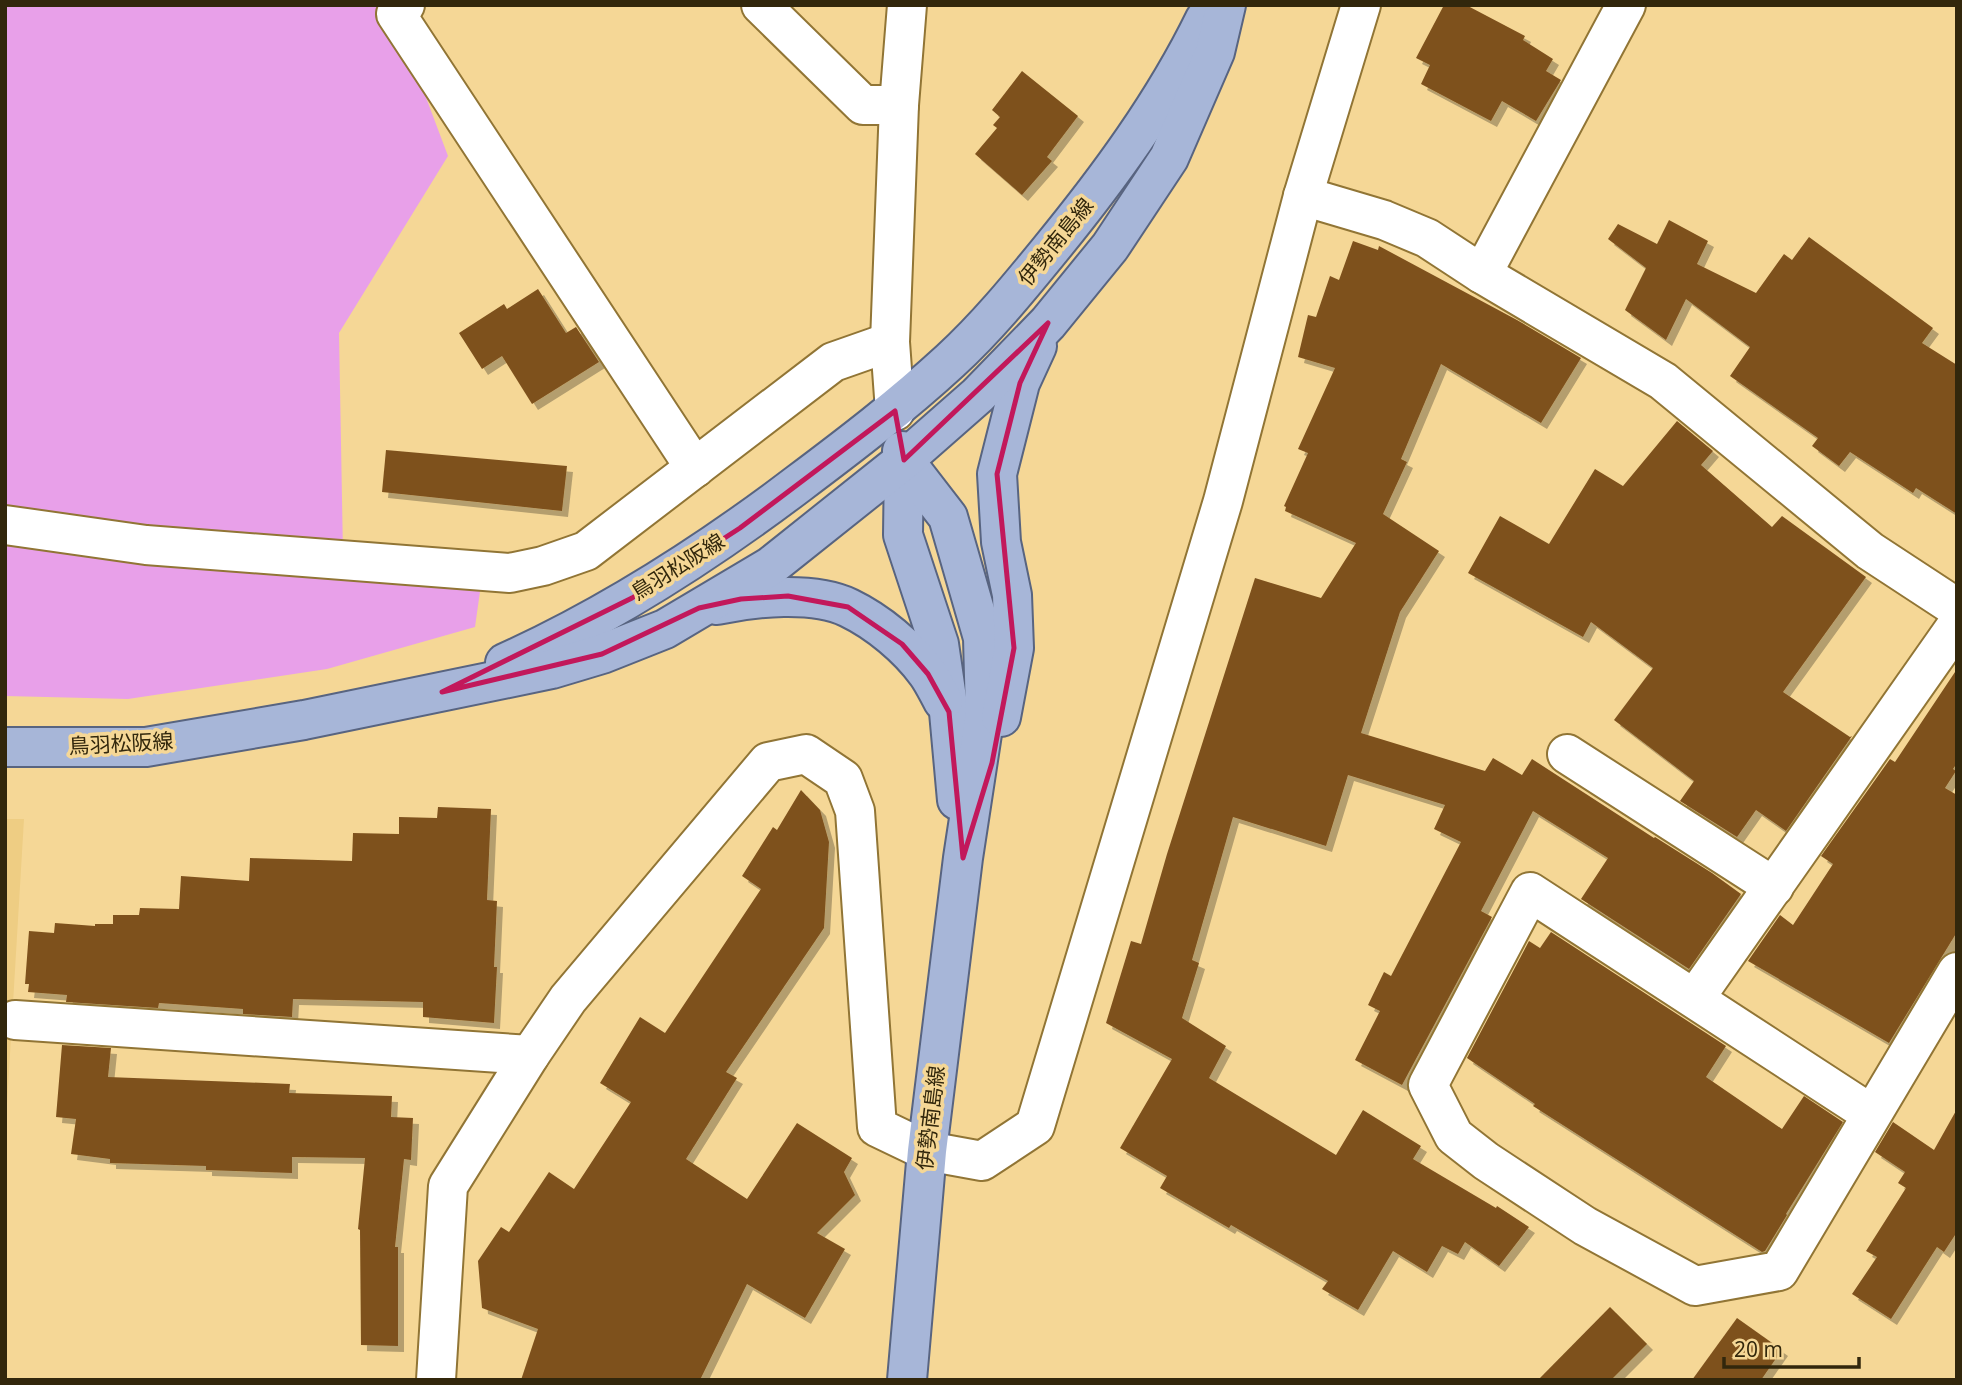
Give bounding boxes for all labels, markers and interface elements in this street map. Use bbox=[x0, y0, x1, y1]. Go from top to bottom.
street label: 伊勢南島線 bbox=[1011, 192, 1099, 291]
street label: 鳥羽松阪線 bbox=[626, 526, 729, 606]
street label: 鳥羽松阪線 bbox=[68, 726, 174, 760]
street label: 伊勢南島線 bbox=[910, 1064, 950, 1172]
scale bar bbox=[1724, 1326, 1859, 1370]
text: 20 m bbox=[1734, 1335, 1783, 1363]

